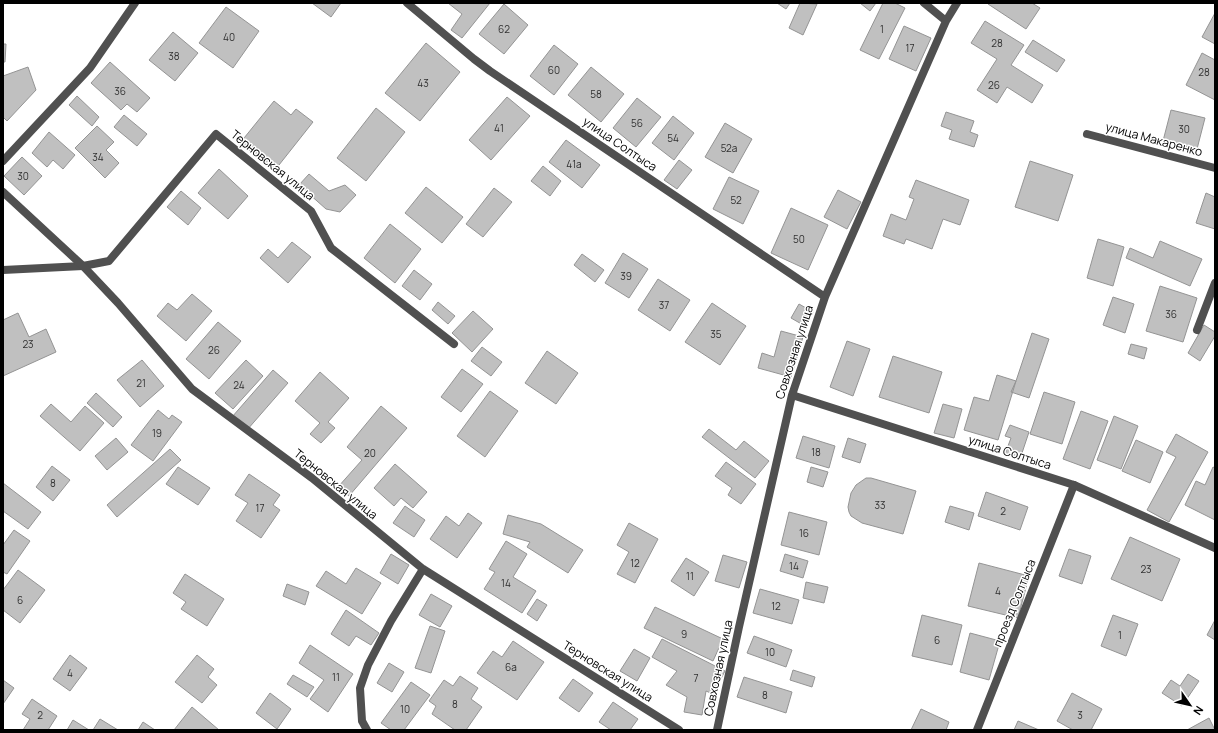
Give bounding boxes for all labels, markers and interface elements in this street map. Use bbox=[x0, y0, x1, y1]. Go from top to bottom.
house number: 62 bbox=[498, 22, 510, 36]
house number: 1 bbox=[880, 22, 884, 36]
house number: 40 bbox=[223, 30, 235, 44]
house number: 28 bbox=[991, 36, 1003, 50]
house number: 17 bbox=[906, 41, 914, 55]
house number: 38 bbox=[168, 49, 180, 63]
house number: 60 bbox=[548, 63, 560, 77]
house number: 28 bbox=[1198, 65, 1210, 79]
house number: 43 bbox=[417, 76, 429, 90]
house number: 26 bbox=[988, 78, 1000, 92]
house number: 36 bbox=[114, 84, 126, 98]
house number: 58 bbox=[590, 87, 602, 101]
street label: улица Солтыса bbox=[579, 113, 661, 175]
house number: 56 bbox=[631, 116, 643, 130]
street label: улица Макаренко bbox=[1104, 118, 1204, 160]
house number: 41 bbox=[494, 121, 504, 135]
house number: 30 bbox=[1178, 122, 1190, 136]
street label: Терновская улица bbox=[228, 126, 318, 204]
house number: 54 bbox=[667, 131, 679, 145]
house number: 52а bbox=[721, 141, 737, 155]
house number: 34 bbox=[92, 150, 104, 164]
house number: 41а bbox=[566, 157, 582, 171]
house number: 30 bbox=[17, 169, 29, 183]
house number: 52 bbox=[730, 193, 742, 207]
house number: 50 bbox=[793, 232, 805, 246]
house number: 39 bbox=[620, 269, 632, 283]
house number: 37 bbox=[659, 298, 669, 312]
street label: Совхозная улица bbox=[771, 303, 817, 401]
house number: 36 bbox=[1165, 307, 1177, 321]
house number: 35 bbox=[710, 327, 722, 341]
house number: 23 bbox=[22, 337, 34, 351]
house number: 26 bbox=[208, 343, 220, 357]
house number: 21 bbox=[136, 376, 146, 390]
house number: 24 bbox=[233, 378, 245, 392]
house number: 19 bbox=[152, 426, 162, 440]
street label: улица Солтыса bbox=[966, 431, 1054, 473]
street label: Терновская улица bbox=[291, 445, 381, 523]
house number: 18 bbox=[811, 445, 821, 459]
house number: 20 bbox=[364, 446, 376, 460]
house number: 8 bbox=[50, 476, 56, 490]
house number: 33 bbox=[874, 498, 886, 512]
house number: 17 bbox=[256, 501, 264, 515]
house number: 2 bbox=[1000, 504, 1006, 518]
house number: 16 bbox=[799, 526, 809, 540]
house number: 12 bbox=[630, 556, 640, 570]
street label: проезд Солтыса bbox=[989, 556, 1039, 650]
house number: 14 bbox=[789, 559, 799, 573]
house number: 23 bbox=[1140, 562, 1152, 576]
house number: 11 bbox=[686, 569, 694, 583]
house number: 14 bbox=[501, 576, 511, 590]
house number: 4 bbox=[995, 584, 1001, 598]
house number: 6 bbox=[17, 593, 23, 607]
house number: 12 bbox=[771, 599, 781, 613]
street label: Совхозная улица bbox=[700, 618, 736, 718]
house number: 9 bbox=[681, 627, 687, 641]
house number: 1 bbox=[1118, 628, 1122, 642]
house number: 6 bbox=[934, 633, 940, 647]
street label: Терновская улица bbox=[560, 636, 656, 706]
house number: 10 bbox=[765, 645, 775, 659]
house number: 6а bbox=[505, 660, 517, 674]
house number: 4 bbox=[67, 666, 73, 680]
house number: 11 bbox=[332, 670, 340, 684]
house number: 7 bbox=[693, 671, 699, 685]
north arrow bbox=[1170, 685, 1210, 725]
house number: 8 bbox=[762, 688, 768, 702]
house number: 8 bbox=[452, 697, 458, 711]
house number: 10 bbox=[400, 702, 410, 716]
text: N bbox=[1190, 703, 1207, 718]
house number: 2 bbox=[37, 708, 43, 722]
house number: 3 bbox=[1077, 708, 1083, 722]

